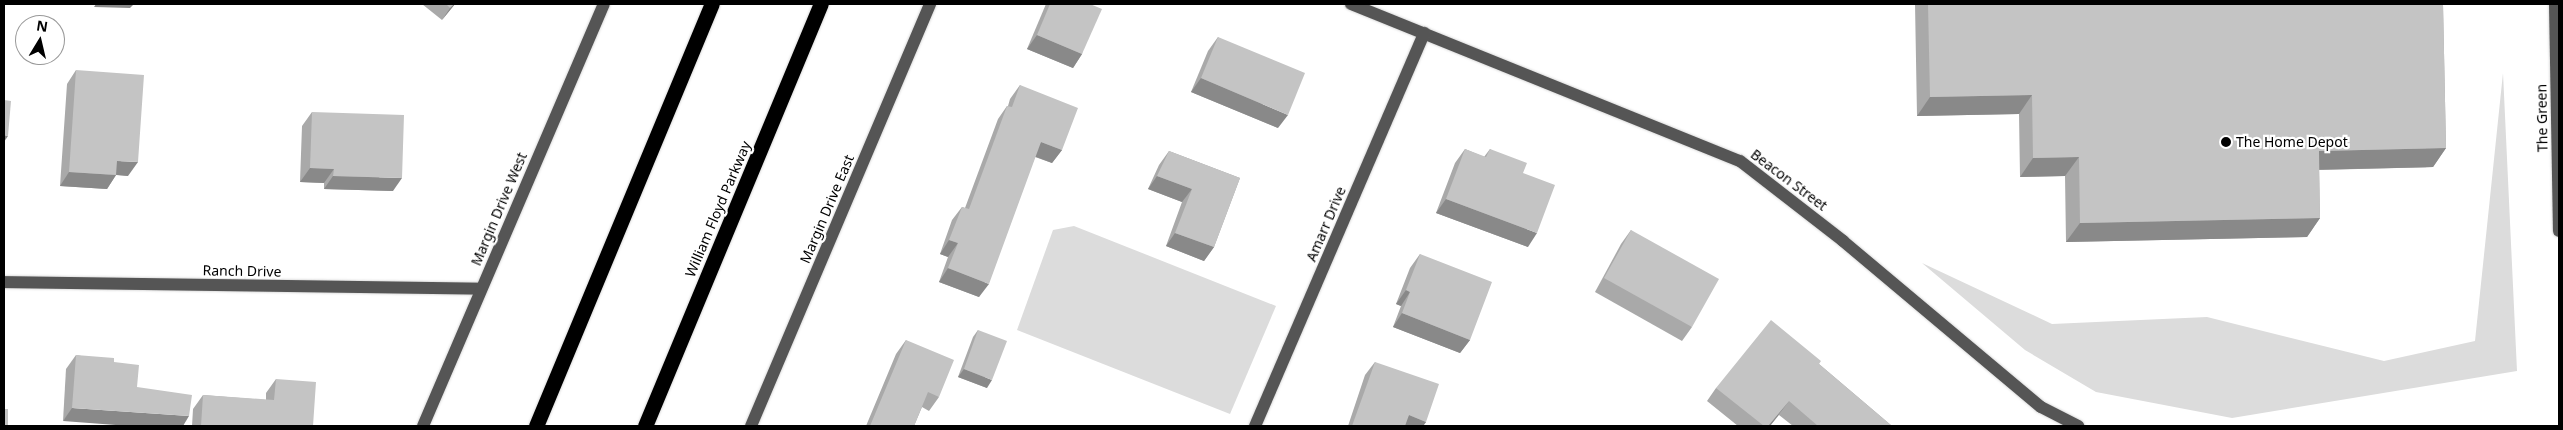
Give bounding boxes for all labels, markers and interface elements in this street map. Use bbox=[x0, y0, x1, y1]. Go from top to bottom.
north arrow bbox=[15, 15, 65, 65]
text: N bbox=[35, 15, 49, 36]
street label: The Green bbox=[2533, 84, 2551, 152]
place label: The Home Depot bbox=[2236, 134, 2348, 150]
marker: The Home Depot bbox=[2220, 136, 2232, 148]
street label: William Floyd Parkway bbox=[682, 138, 754, 280]
street label: Beacon Street bbox=[1747, 146, 1831, 214]
street label: Margin Drive West bbox=[468, 150, 530, 268]
street label: Margin Drive East bbox=[797, 152, 857, 266]
street label: Amarr Drive bbox=[1303, 184, 1349, 264]
street label: Ranch Drive bbox=[202, 262, 282, 280]

